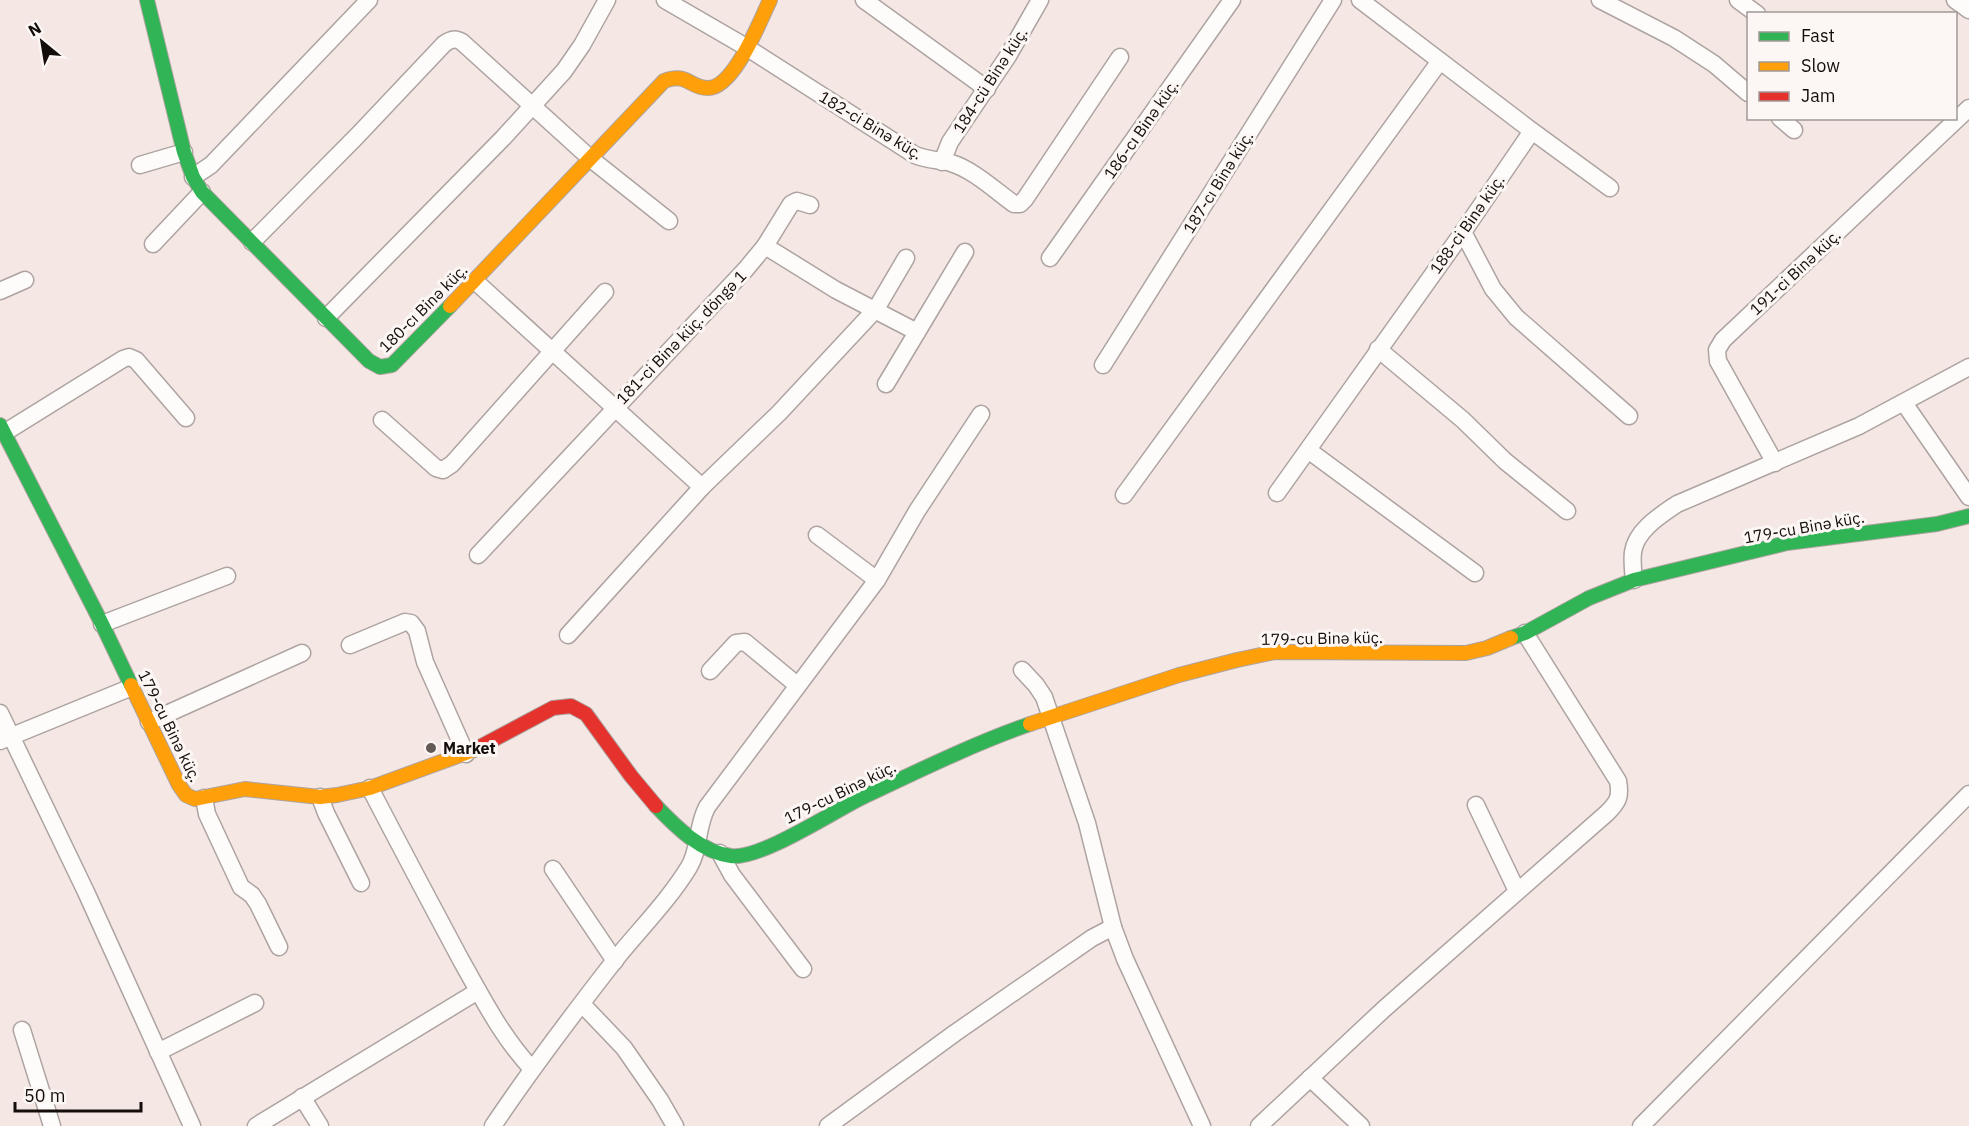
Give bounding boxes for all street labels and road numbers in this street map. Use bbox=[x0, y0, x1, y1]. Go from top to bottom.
street label: 184-cü Binə küç. bbox=[948, 23, 1032, 137]
street label: 186-cı Binə küç. bbox=[1099, 75, 1183, 183]
street label: 182-ci Binə küç. bbox=[816, 86, 926, 164]
street label: 187-cı Binə küç. bbox=[1179, 127, 1257, 237]
street label: 188-ci Binə küç. bbox=[1425, 170, 1509, 278]
street label: 191-ci Binə küç. bbox=[1745, 225, 1845, 319]
street label: 180-cı Binə küç. bbox=[375, 260, 471, 356]
street label: 181-ci Binə küç. döngə 1 bbox=[612, 266, 750, 408]
street label: 179-cu Binə küç. bbox=[1742, 507, 1866, 547]
street label: 179-cu Binə küç. bbox=[1261, 627, 1383, 649]
street label: 179-cu Binə küç. bbox=[134, 667, 206, 785]
street label: 179-cu Binə küç. bbox=[781, 756, 899, 828]

